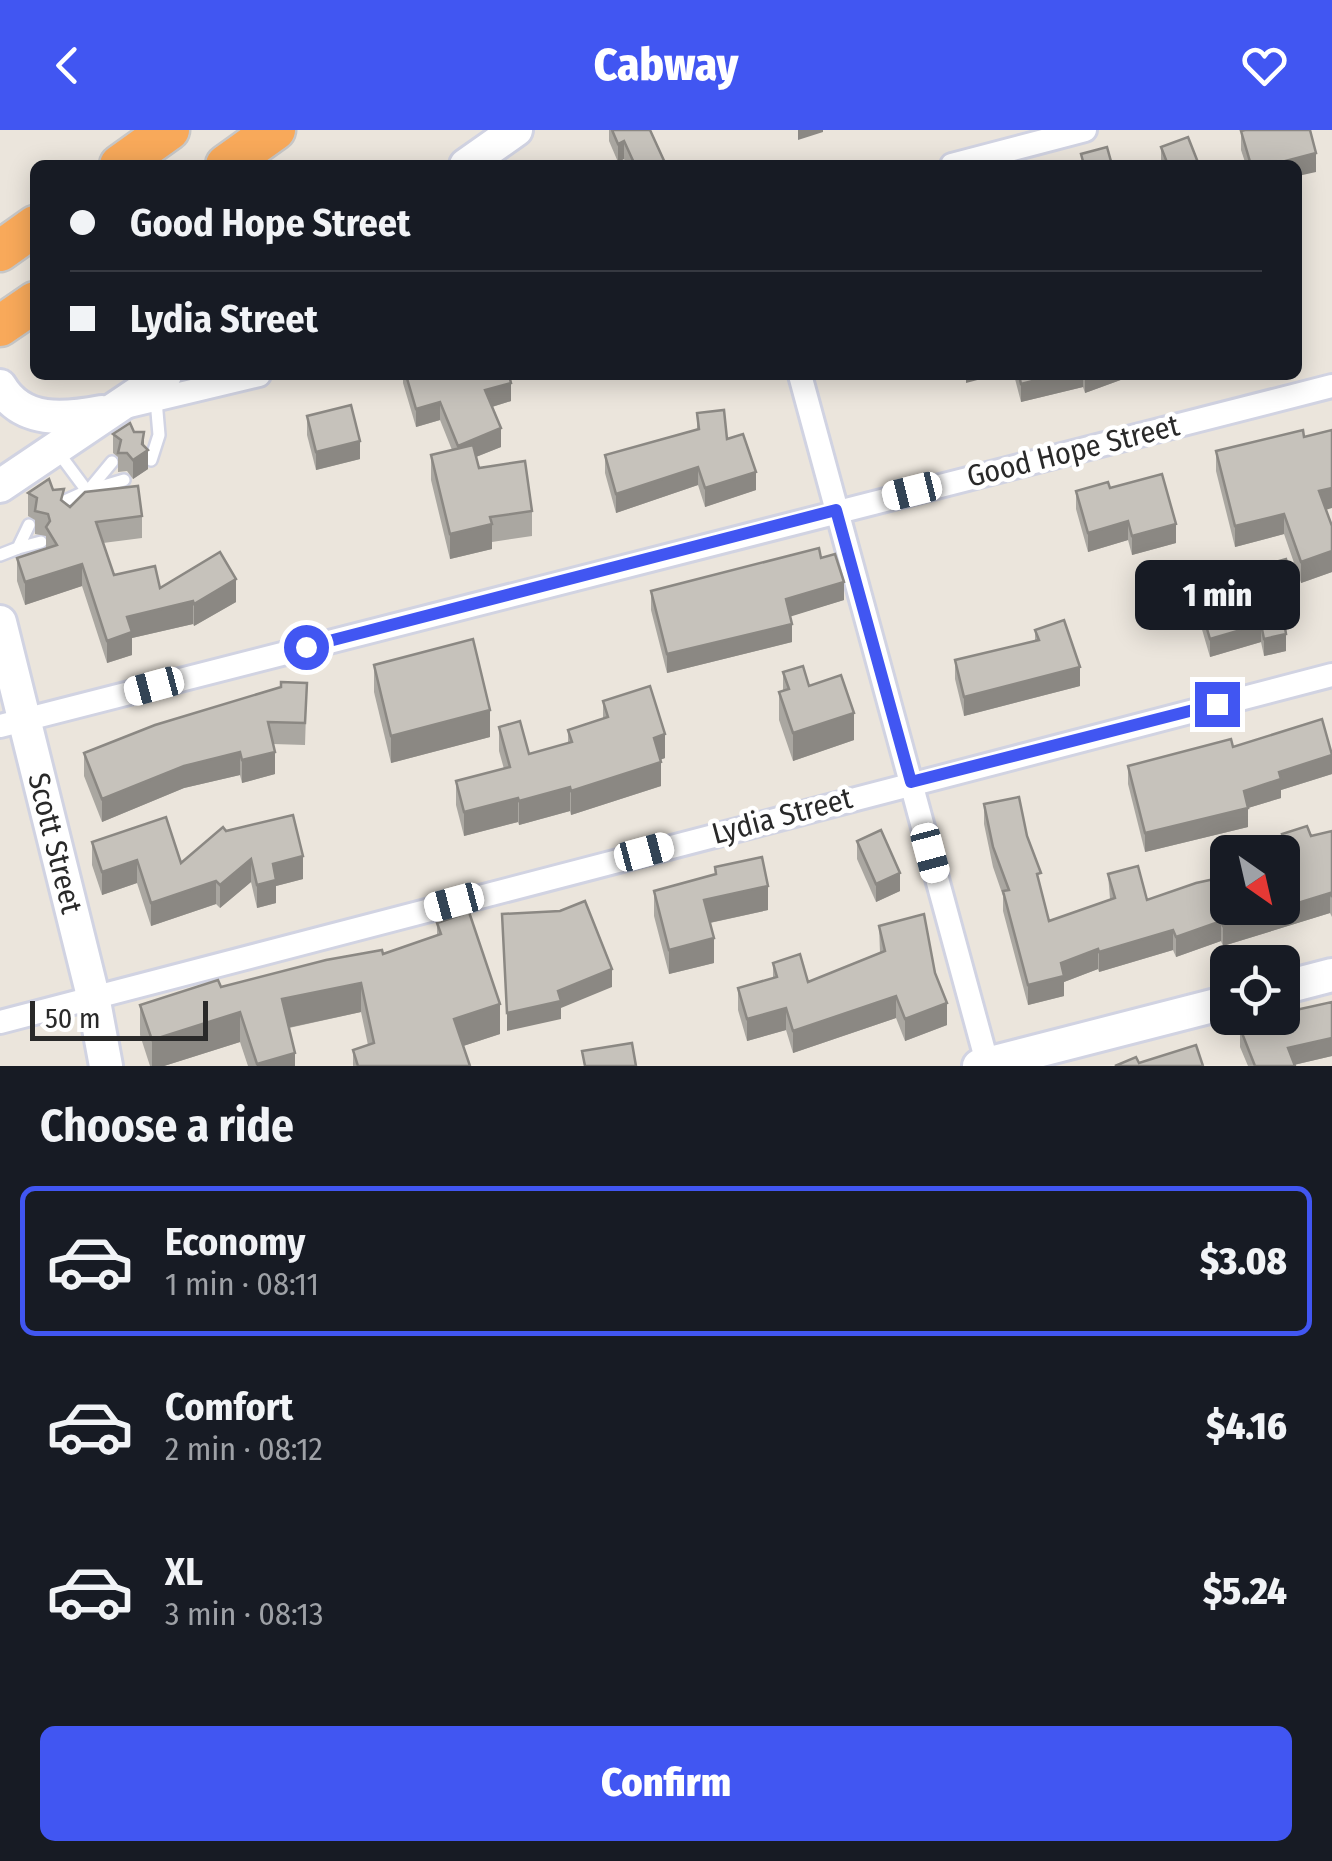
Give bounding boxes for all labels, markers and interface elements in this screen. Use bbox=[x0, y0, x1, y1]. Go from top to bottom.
icon: back bbox=[40, 38, 95, 93]
text: Cabway bbox=[594, 38, 738, 92]
icon: heart bbox=[1237, 38, 1292, 93]
text: Good Hope Street bbox=[130, 200, 410, 246]
text: Lydia Street bbox=[130, 296, 318, 342]
street label: Good Hope Street bbox=[963, 407, 1183, 495]
car bbox=[879, 469, 945, 513]
callout: 1 min bbox=[1134, 559, 1300, 629]
text: 1 min bbox=[1183, 576, 1252, 614]
route start bbox=[284, 625, 329, 670]
car bbox=[121, 664, 187, 708]
route end bbox=[1195, 682, 1240, 727]
street label: Scott Street bbox=[20, 769, 90, 917]
street label: Lydia Street bbox=[708, 780, 856, 852]
car bbox=[908, 820, 952, 886]
car bbox=[611, 830, 677, 874]
north arrow bbox=[1210, 835, 1300, 925]
map controls bbox=[1210, 835, 1300, 1035]
car bbox=[421, 880, 487, 924]
button: locate bbox=[1210, 945, 1300, 1035]
scale bar bbox=[30, 996, 208, 1040]
text: 50 m bbox=[45, 1002, 101, 1035]
text: Choose a ride bbox=[40, 1099, 294, 1153]
icon: car bbox=[45, 1216, 135, 1306]
text: Economy bbox=[165, 1219, 305, 1265]
text: $3.08 bbox=[1200, 1238, 1287, 1284]
text: 1 min · 08:11 bbox=[165, 1265, 319, 1303]
icon: car bbox=[45, 1381, 135, 1471]
text: Comfort bbox=[165, 1384, 293, 1430]
text: $4.16 bbox=[1206, 1403, 1287, 1449]
text: 2 min · 08:12 bbox=[165, 1430, 323, 1468]
icon: car bbox=[45, 1546, 135, 1636]
text: XL bbox=[165, 1549, 203, 1595]
text: $5.24 bbox=[1203, 1568, 1287, 1614]
text: 3 min · 08:13 bbox=[165, 1595, 323, 1633]
button: Confirm bbox=[40, 1726, 1292, 1841]

